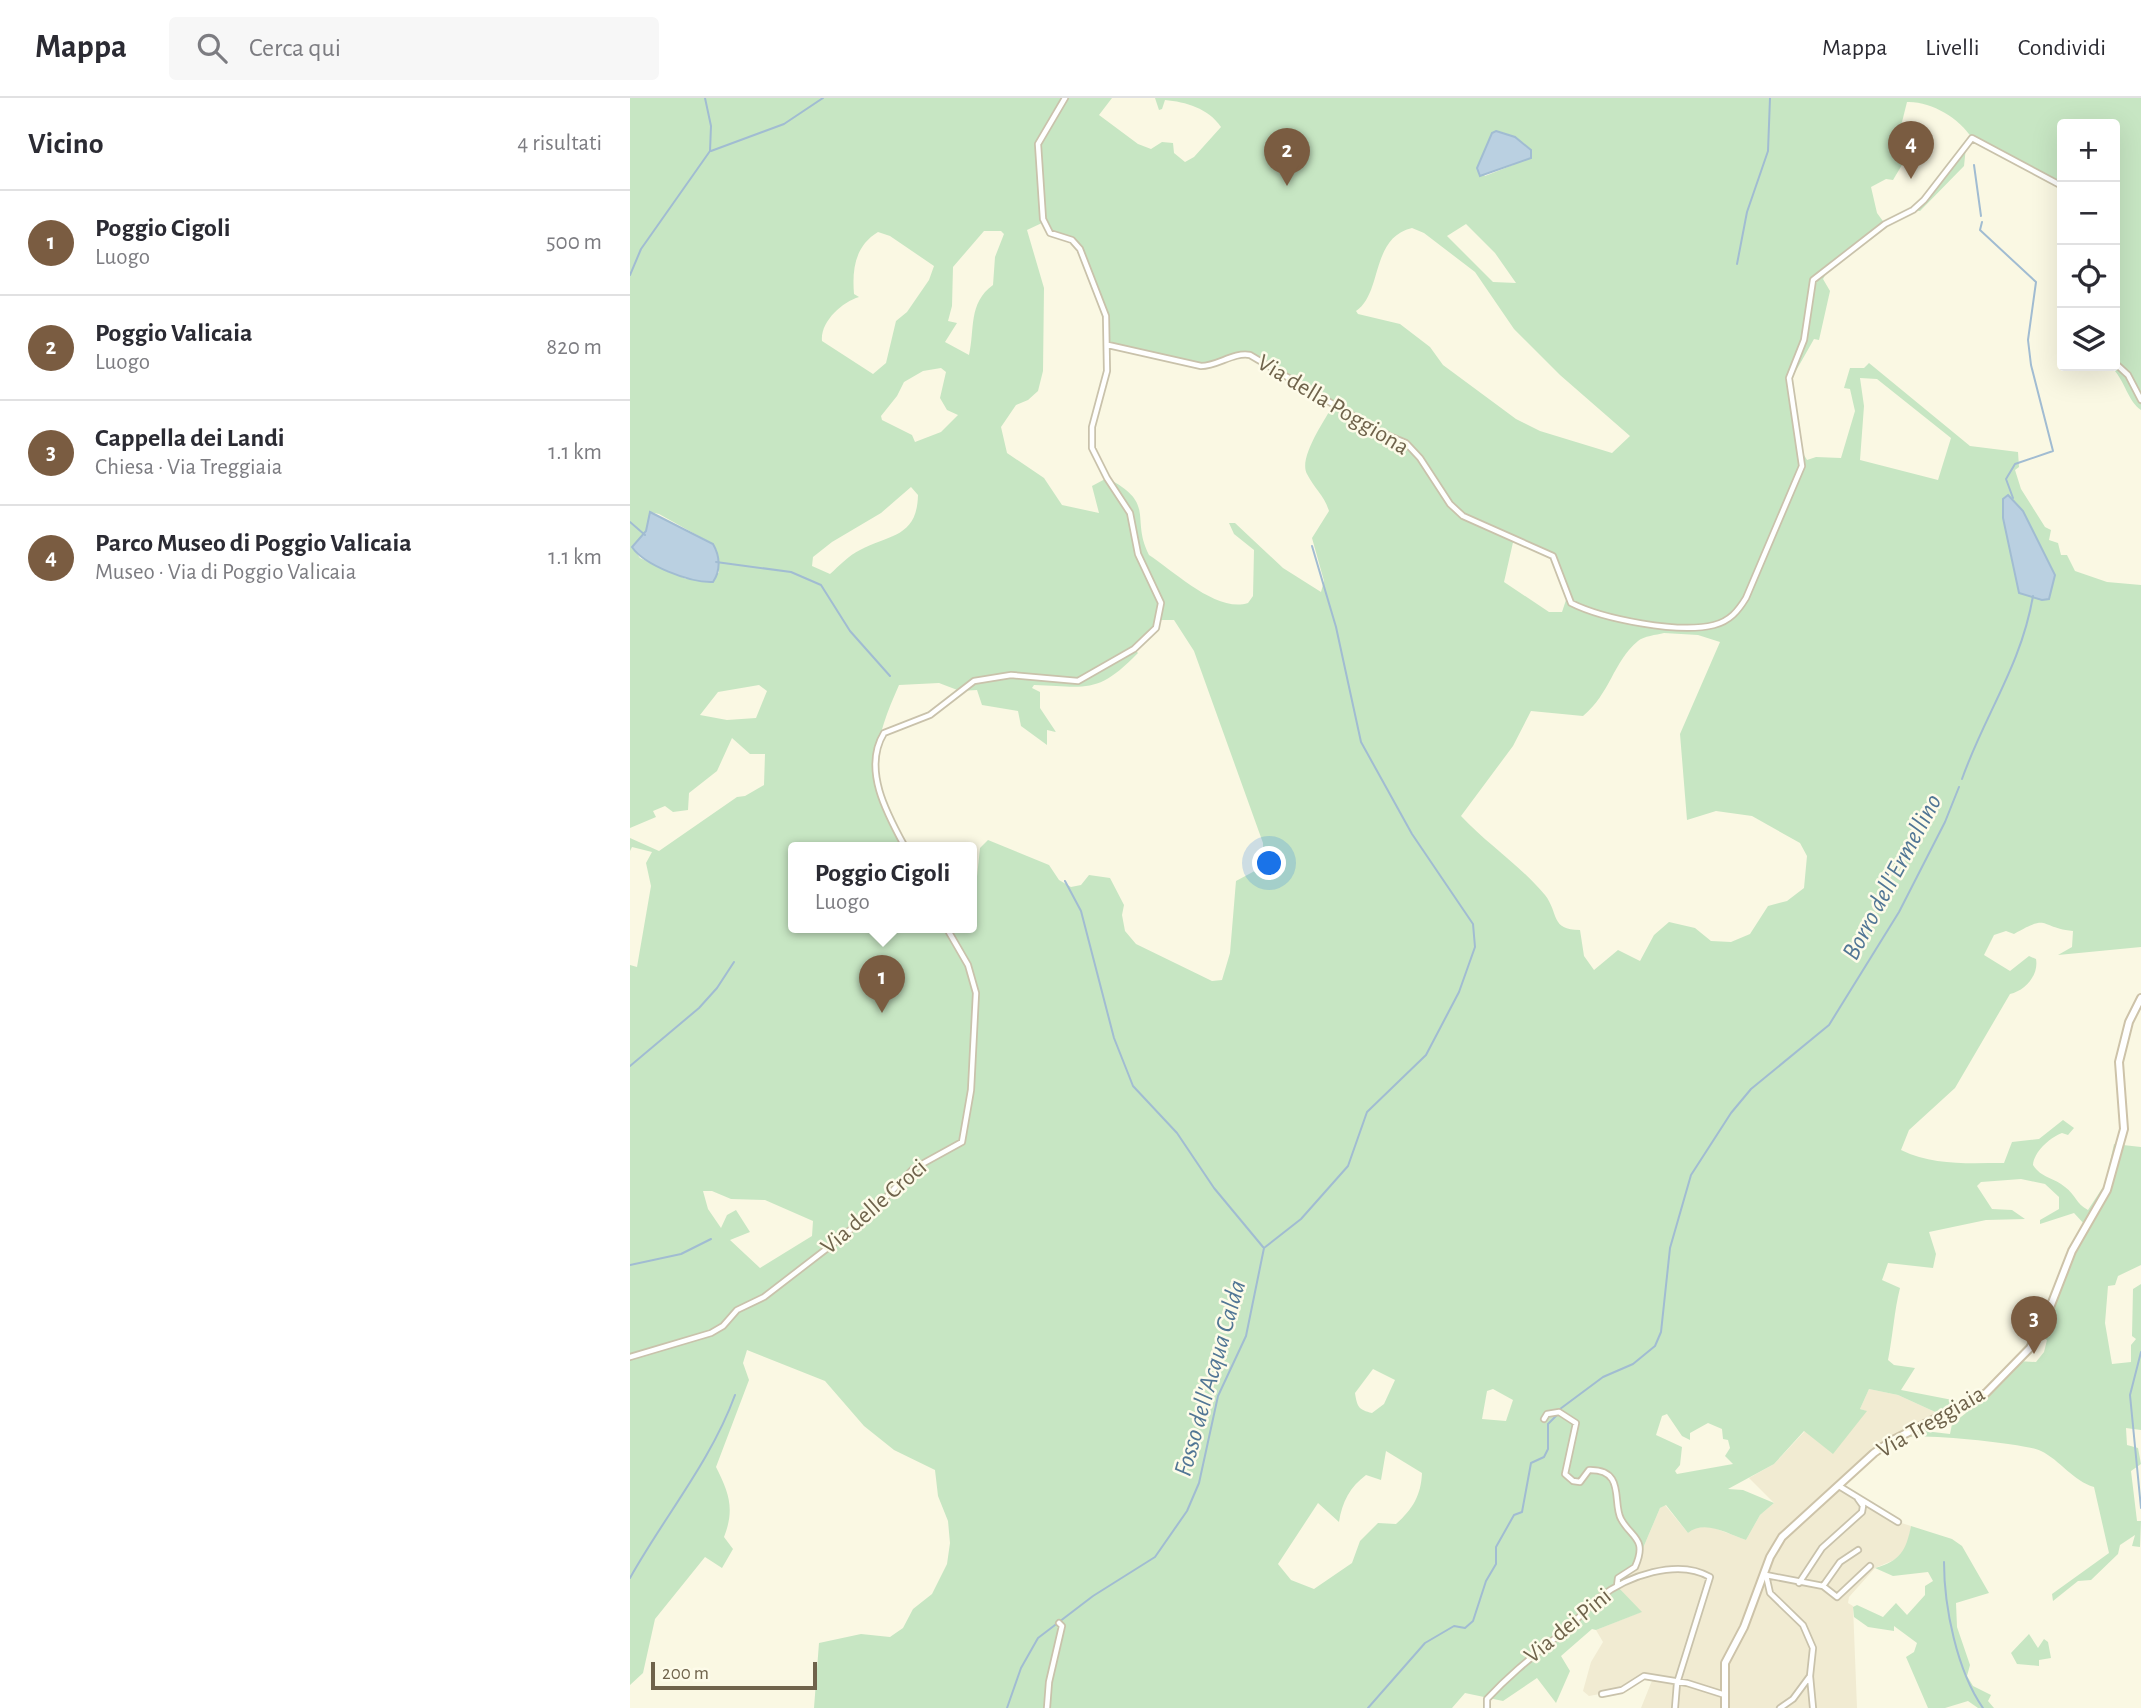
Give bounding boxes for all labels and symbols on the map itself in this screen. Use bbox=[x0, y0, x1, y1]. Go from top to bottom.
pin: 4 bbox=[1888, 121, 1934, 179]
pin: 2 bbox=[1264, 128, 1310, 186]
street label: Via della Poggiona bbox=[1253, 350, 1413, 460]
water label: Borro dell'Ermellino bbox=[1837, 790, 1947, 964]
your location bbox=[1252, 846, 1286, 880]
pin: 1 bbox=[859, 955, 905, 1013]
street label: Via delle Croci bbox=[817, 1155, 931, 1259]
water label: Fosso dell'Acqua Calda bbox=[1170, 1277, 1250, 1479]
pin: 3 bbox=[2011, 1296, 2057, 1354]
street label: Via Treggiaia bbox=[1873, 1382, 1989, 1462]
street label: Via dei Pini bbox=[1520, 1584, 1616, 1668]
scale bar bbox=[651, 1659, 817, 1691]

